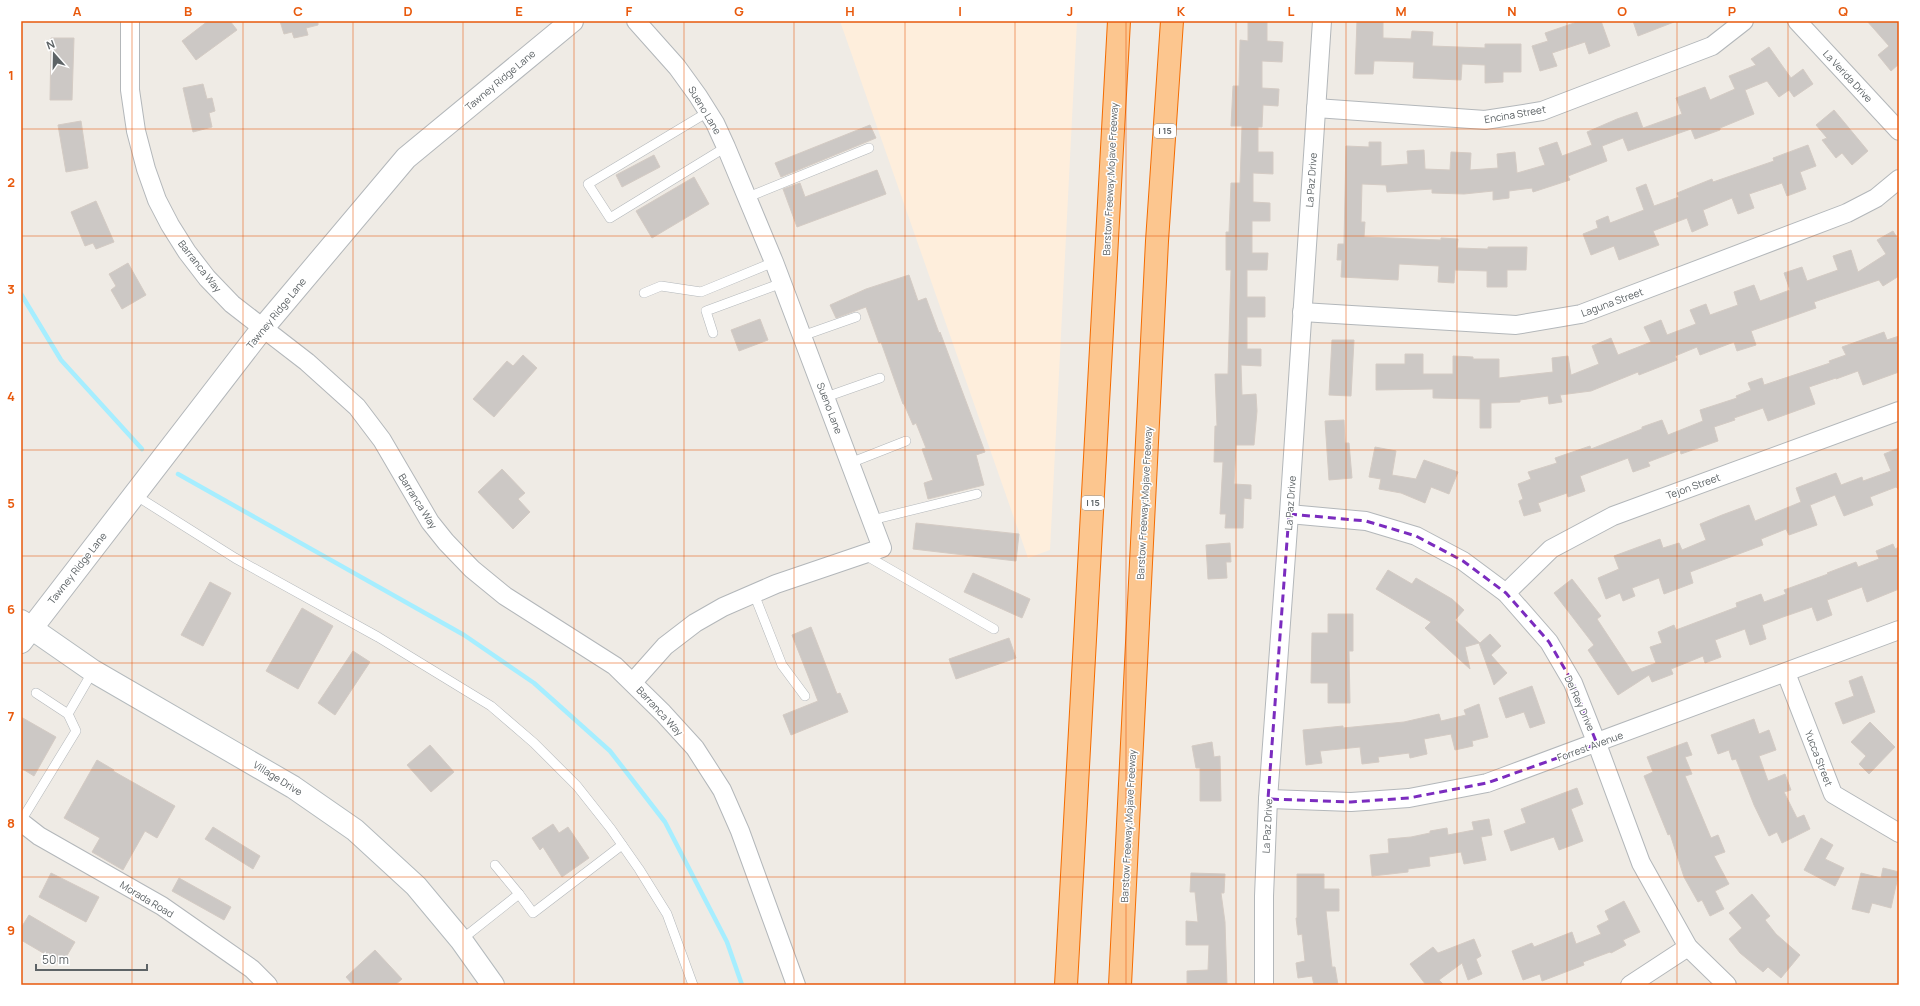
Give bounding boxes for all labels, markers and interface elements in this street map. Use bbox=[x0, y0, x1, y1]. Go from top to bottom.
text: A bbox=[73, 2, 82, 20]
text: B bbox=[184, 2, 192, 20]
text: C bbox=[293, 2, 303, 20]
text: D bbox=[403, 2, 413, 20]
text: E bbox=[515, 2, 523, 20]
text: F bbox=[626, 2, 633, 20]
text: G bbox=[734, 2, 744, 20]
text: H bbox=[845, 2, 855, 20]
text: I bbox=[958, 2, 962, 20]
text: J bbox=[1067, 2, 1073, 20]
text: K bbox=[1177, 2, 1186, 20]
text: L bbox=[1288, 2, 1295, 20]
text: M bbox=[1395, 2, 1407, 20]
text: N bbox=[1507, 2, 1517, 20]
text: O bbox=[1617, 2, 1627, 20]
text: P bbox=[1728, 2, 1736, 20]
text: Q bbox=[1838, 2, 1848, 20]
north arrow bbox=[34, 34, 74, 74]
text: N bbox=[44, 36, 57, 53]
street label: Tawney Ridge Lane bbox=[462, 46, 538, 114]
street label: La Verida Drive bbox=[1820, 47, 1876, 105]
text: 1 bbox=[8, 66, 14, 84]
street label: Sueno Lane bbox=[685, 83, 725, 137]
street label: Barstow Freeway;Mojave Freeway bbox=[1099, 101, 1121, 256]
street label: Encina Street bbox=[1483, 102, 1547, 126]
road number: I 15 bbox=[1154, 124, 1176, 138]
street label: La Paz Drive bbox=[1302, 152, 1320, 208]
text: 2 bbox=[7, 173, 15, 191]
street label: Barranca Way bbox=[175, 237, 225, 296]
street label: Tawney Ridge Lane bbox=[243, 274, 309, 352]
text: 3 bbox=[7, 280, 15, 298]
street label: Laguna Street bbox=[1579, 284, 1645, 320]
street label: Sueno Lane bbox=[814, 380, 846, 436]
text: 4 bbox=[7, 387, 15, 405]
street label: Barstow Freeway;Mojave Freeway bbox=[1133, 425, 1155, 580]
street label: Tejon Street bbox=[1664, 470, 1722, 502]
street label: Barranca Way bbox=[395, 471, 441, 532]
street label: La Paz Drive bbox=[1281, 475, 1299, 531]
text: 5 bbox=[7, 494, 15, 512]
road number: I 15 bbox=[1082, 496, 1104, 510]
street label: Tawney Ridge Lane bbox=[44, 529, 110, 607]
text: 6 bbox=[7, 600, 15, 618]
street label: Del Rey Drive bbox=[1561, 673, 1599, 733]
street label: Barranca Way bbox=[634, 683, 687, 739]
text: 7 bbox=[8, 707, 15, 725]
street label: Forrest Avenue bbox=[1555, 728, 1625, 764]
street label: Yucca Street bbox=[1802, 728, 1836, 788]
street label: Barstow Freeway;Mojave Freeway bbox=[1117, 748, 1139, 903]
street label: Village Drive bbox=[251, 757, 305, 799]
street label: La Paz Drive bbox=[1259, 798, 1275, 854]
text: 8 bbox=[7, 814, 15, 832]
street label: Morada Road bbox=[117, 877, 177, 921]
text: 9 bbox=[7, 921, 15, 939]
scale bar bbox=[36, 946, 147, 972]
text: 50 m bbox=[42, 951, 69, 968]

